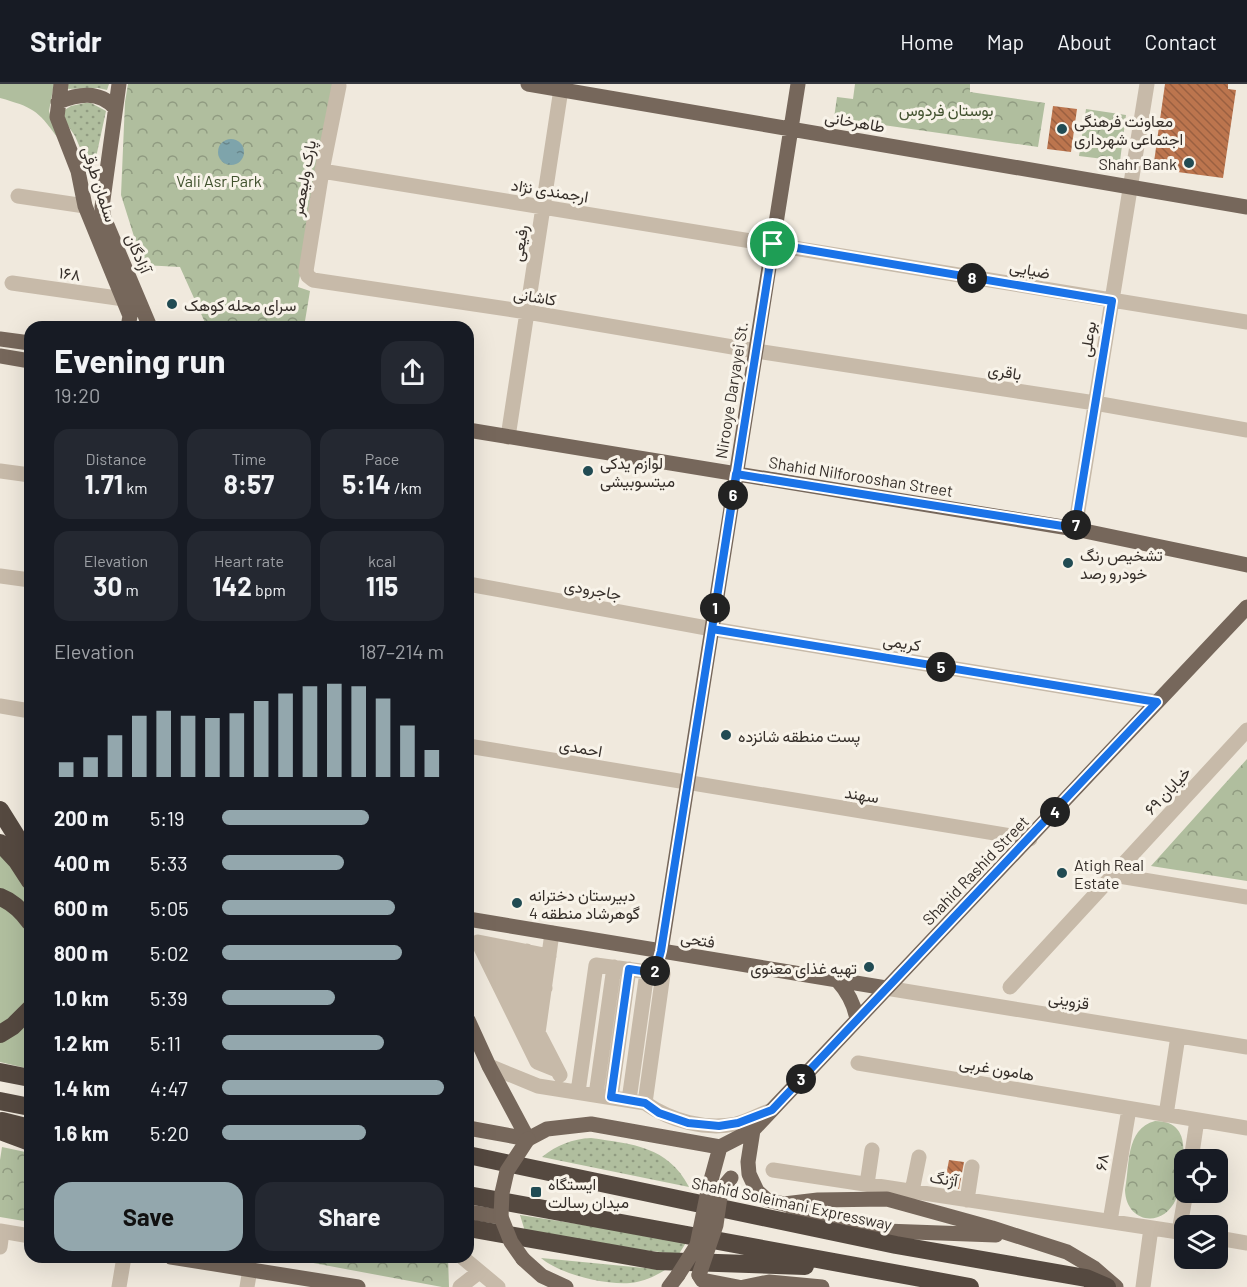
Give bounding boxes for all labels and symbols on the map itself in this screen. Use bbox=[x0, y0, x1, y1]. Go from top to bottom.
park label: بوستان فردوس bbox=[899, 100, 993, 121]
street label: طاهرخانی bbox=[823, 106, 886, 138]
place label: معاونت فرهنگی اجتماعی شهرداری bbox=[1074, 111, 1183, 150]
marker: معاونت فرهنگی اجتماعی شهرداری bbox=[1055, 122, 1069, 136]
street label: پارک ولیعصر bbox=[287, 138, 322, 219]
street label: سلمان طرقی bbox=[77, 144, 121, 225]
place label: Shahr Bank bbox=[1098, 154, 1177, 173]
marker: Shahr Bank bbox=[1182, 156, 1196, 170]
park label: Vali Asr Park bbox=[176, 171, 262, 190]
street label: ارجمندی نژاد bbox=[510, 175, 590, 207]
pin bbox=[747, 218, 798, 269]
street label: رفیعی bbox=[507, 223, 533, 263]
street label: آزادگان bbox=[120, 230, 157, 278]
street label: ضیایی bbox=[1008, 256, 1052, 284]
street label: ۱۶۸ bbox=[58, 262, 82, 284]
pin: 8 bbox=[957, 263, 987, 293]
street label: کاشانی bbox=[512, 283, 558, 311]
place label: سرای محله کوهک bbox=[184, 295, 296, 316]
marker: سرای محله کوهک bbox=[165, 297, 179, 311]
street label: Nirooye Daryayei St. bbox=[711, 320, 751, 460]
street label: بوعلی bbox=[1075, 320, 1101, 358]
street label: باقری bbox=[987, 359, 1023, 385]
street label: Shahid Nilforooshan Street bbox=[768, 452, 954, 500]
place label: لوازم یدکی میتسوبیشی bbox=[600, 453, 675, 492]
marker: لوازم یدکی میتسوبیشی bbox=[581, 464, 595, 478]
pin: 6 bbox=[718, 480, 748, 510]
pin: 7 bbox=[1061, 510, 1091, 540]
place label: تشخیص رنگ خودرو رصد bbox=[1080, 545, 1163, 584]
marker: تشخیص رنگ خودرو رصد bbox=[1061, 556, 1075, 570]
street label: جاجرودی bbox=[563, 575, 623, 605]
pin: 1 bbox=[700, 593, 730, 623]
street label: کریمی bbox=[881, 630, 922, 656]
pin: 5 bbox=[926, 652, 956, 682]
place label: پست منطقه شانزده bbox=[738, 726, 860, 748]
marker: پست منطقه شانزده bbox=[719, 728, 733, 742]
street label: احمدی bbox=[558, 734, 604, 762]
street label: خیابان ۶۹ bbox=[1140, 762, 1195, 819]
street label: سهند bbox=[843, 782, 881, 808]
pin: 4 bbox=[1040, 797, 1070, 827]
street label: Shahid Rashid Street bbox=[918, 811, 1032, 929]
place label: Atigh Real Estate bbox=[1074, 855, 1144, 892]
marker: Atigh Real Estate bbox=[1055, 866, 1069, 880]
place label: دبیرستان دخترانه گوهرشاد منطقه 4 bbox=[529, 885, 640, 924]
marker: دبیرستان دخترانه گوهرشاد منطقه 4 bbox=[510, 896, 524, 910]
street label: فتحی bbox=[679, 927, 716, 953]
pin: 2 bbox=[640, 956, 670, 986]
place label: تهیه غذای معنوی bbox=[750, 958, 857, 979]
marker: تهیه غذای معنوی bbox=[862, 960, 876, 974]
street label: قزوینی bbox=[1047, 987, 1091, 1015]
street label: هامون غربی bbox=[958, 1052, 1036, 1086]
pin: 3 bbox=[786, 1064, 816, 1094]
street label: ۶۸ bbox=[1090, 1152, 1112, 1172]
street label: آژنگ bbox=[928, 1166, 961, 1192]
street label: Shahid Soleimani Expressway bbox=[690, 1172, 894, 1234]
place label: ایستگاه میدان رسالت bbox=[548, 1174, 629, 1213]
marker: ایستگاه میدان رسالت bbox=[529, 1185, 543, 1199]

